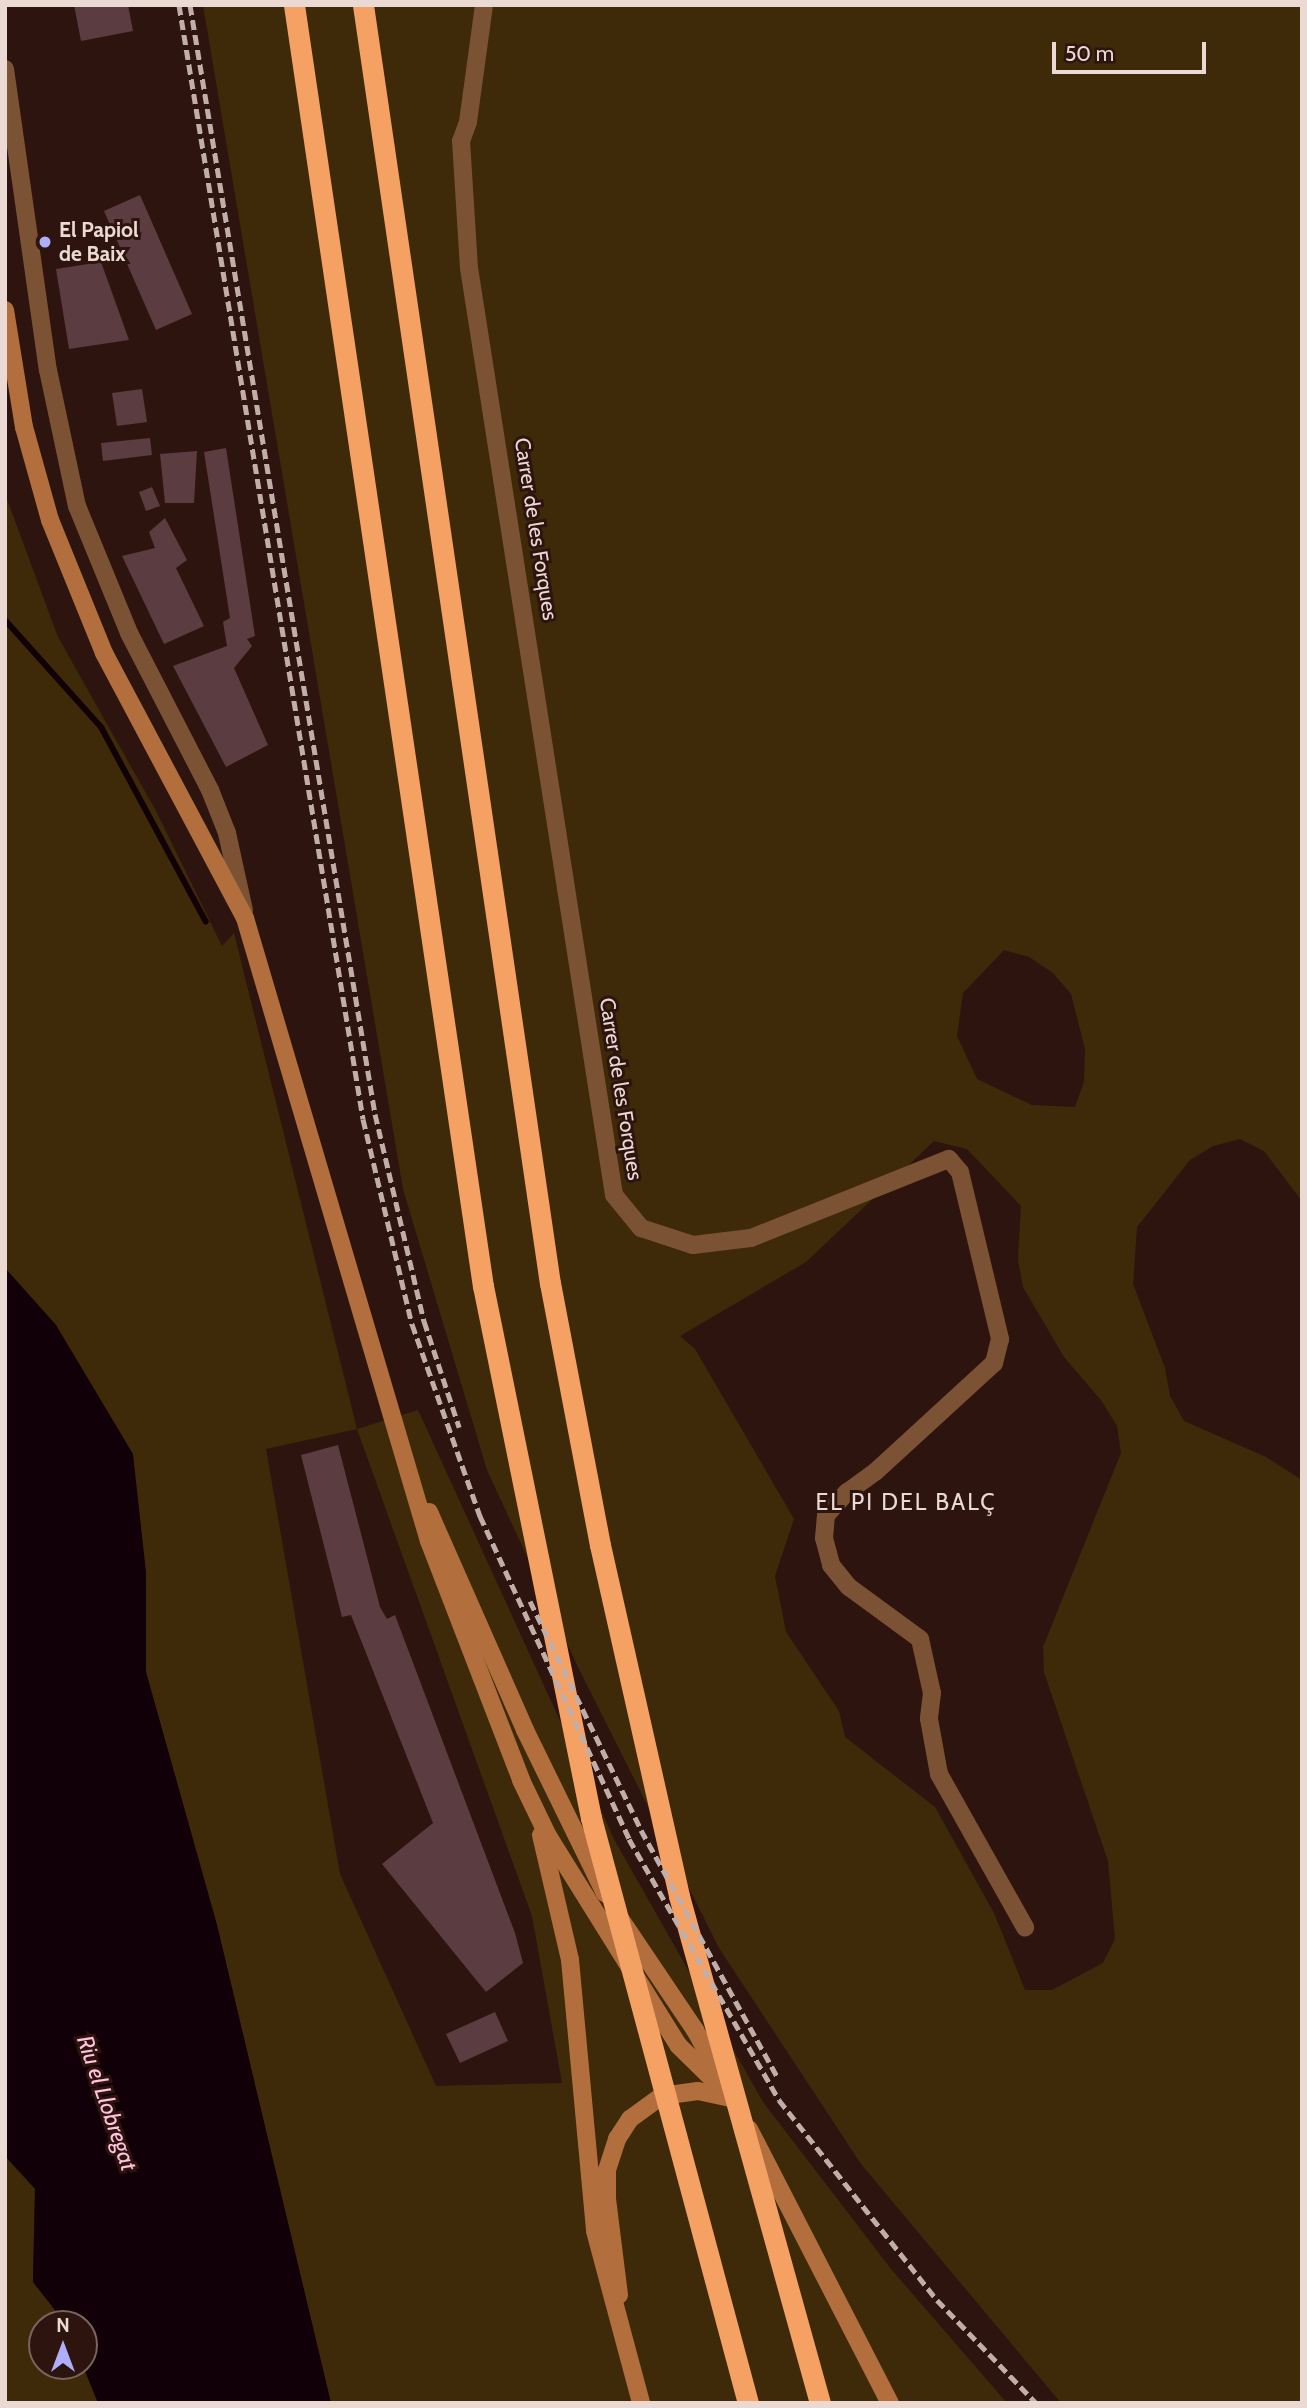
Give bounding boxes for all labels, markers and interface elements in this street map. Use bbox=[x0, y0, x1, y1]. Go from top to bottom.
scale bar bbox=[1055, 28, 1209, 72]
text: 50 m bbox=[1065, 41, 1114, 66]
place label: El Papiol de Baix bbox=[59, 217, 138, 267]
marker: El Papiol de Baix bbox=[37, 234, 53, 250]
street label: Carrer de les Forques bbox=[509, 436, 563, 622]
street label: Carrer de les Forques bbox=[594, 996, 648, 1182]
district label: EL PI DEL BALÇ bbox=[817, 1488, 995, 1516]
water label: Riu el Llobregat bbox=[71, 2032, 143, 2174]
north arrow bbox=[28, 2310, 98, 2380]
text: N bbox=[56, 2314, 70, 2337]

